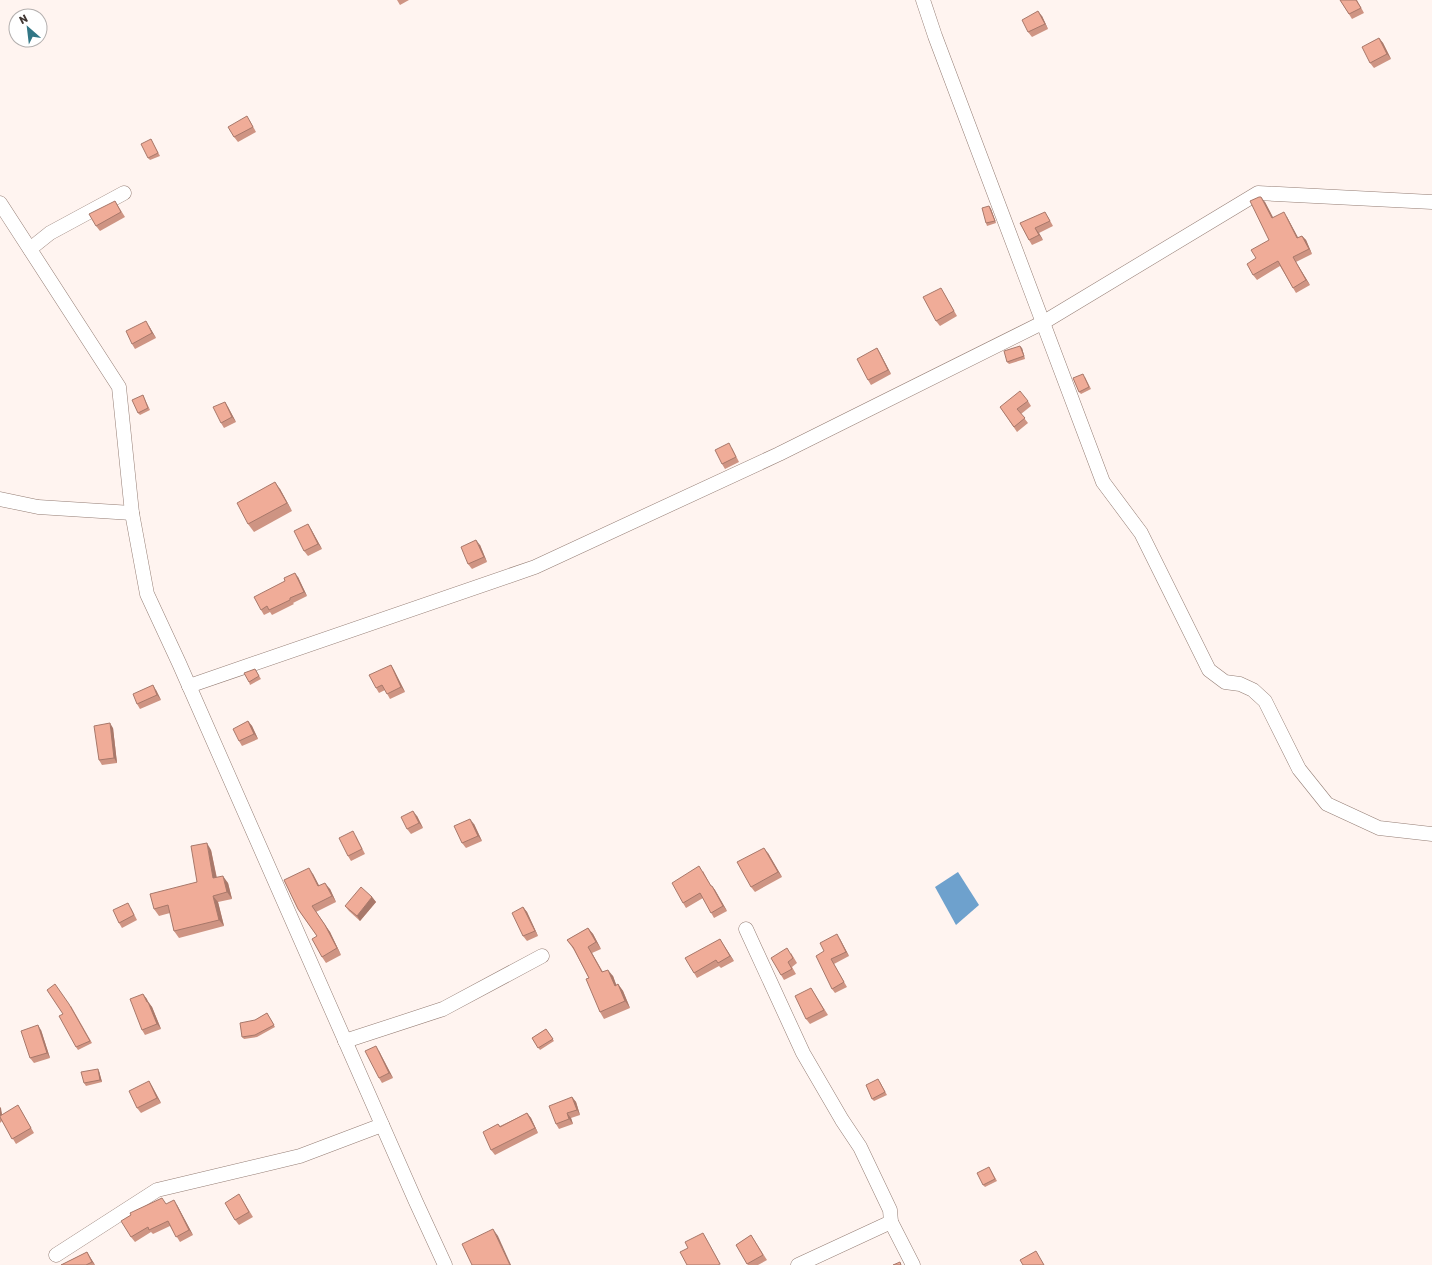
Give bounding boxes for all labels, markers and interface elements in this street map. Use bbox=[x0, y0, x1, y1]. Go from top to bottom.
north arrow bbox=[8, 8, 48, 48]
text: N bbox=[17, 12, 30, 27]

